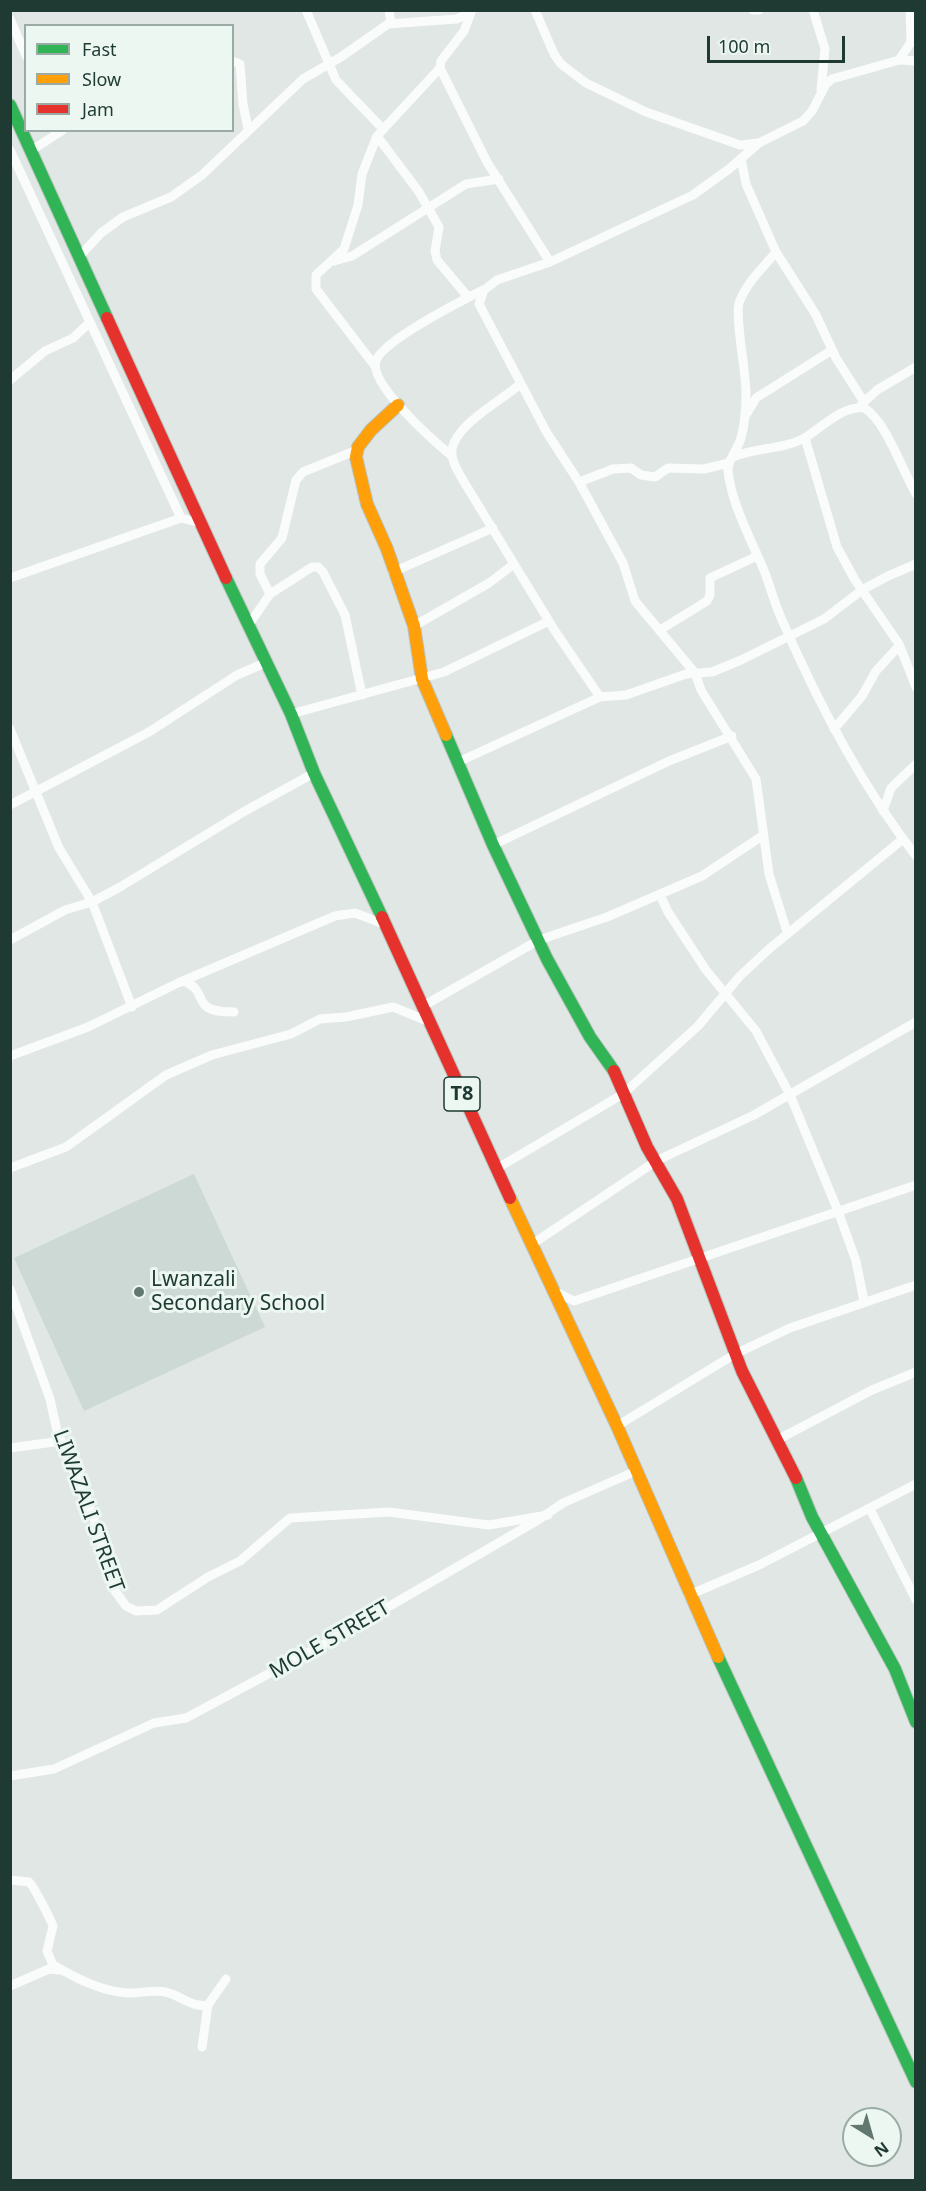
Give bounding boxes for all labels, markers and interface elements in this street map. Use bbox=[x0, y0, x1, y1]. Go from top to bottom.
legend bbox=[24, 24, 234, 132]
scale bar bbox=[710, 24, 848, 62]
text: 100 m bbox=[718, 34, 770, 58]
text: Fast bbox=[82, 37, 117, 61]
text: Slow bbox=[82, 67, 121, 91]
text: Jam bbox=[82, 97, 114, 121]
road number: T8 bbox=[444, 1077, 480, 1111]
place label: Lwanzali Secondary School bbox=[151, 1267, 325, 1317]
marker: Lwanzali Secondary School bbox=[132, 1285, 146, 1299]
street label: LIWAZALI STREET bbox=[47, 1427, 129, 1595]
street label: MOLE STREET bbox=[265, 1595, 395, 1685]
north arrow bbox=[842, 2107, 902, 2167]
text: N bbox=[870, 2137, 893, 2162]

